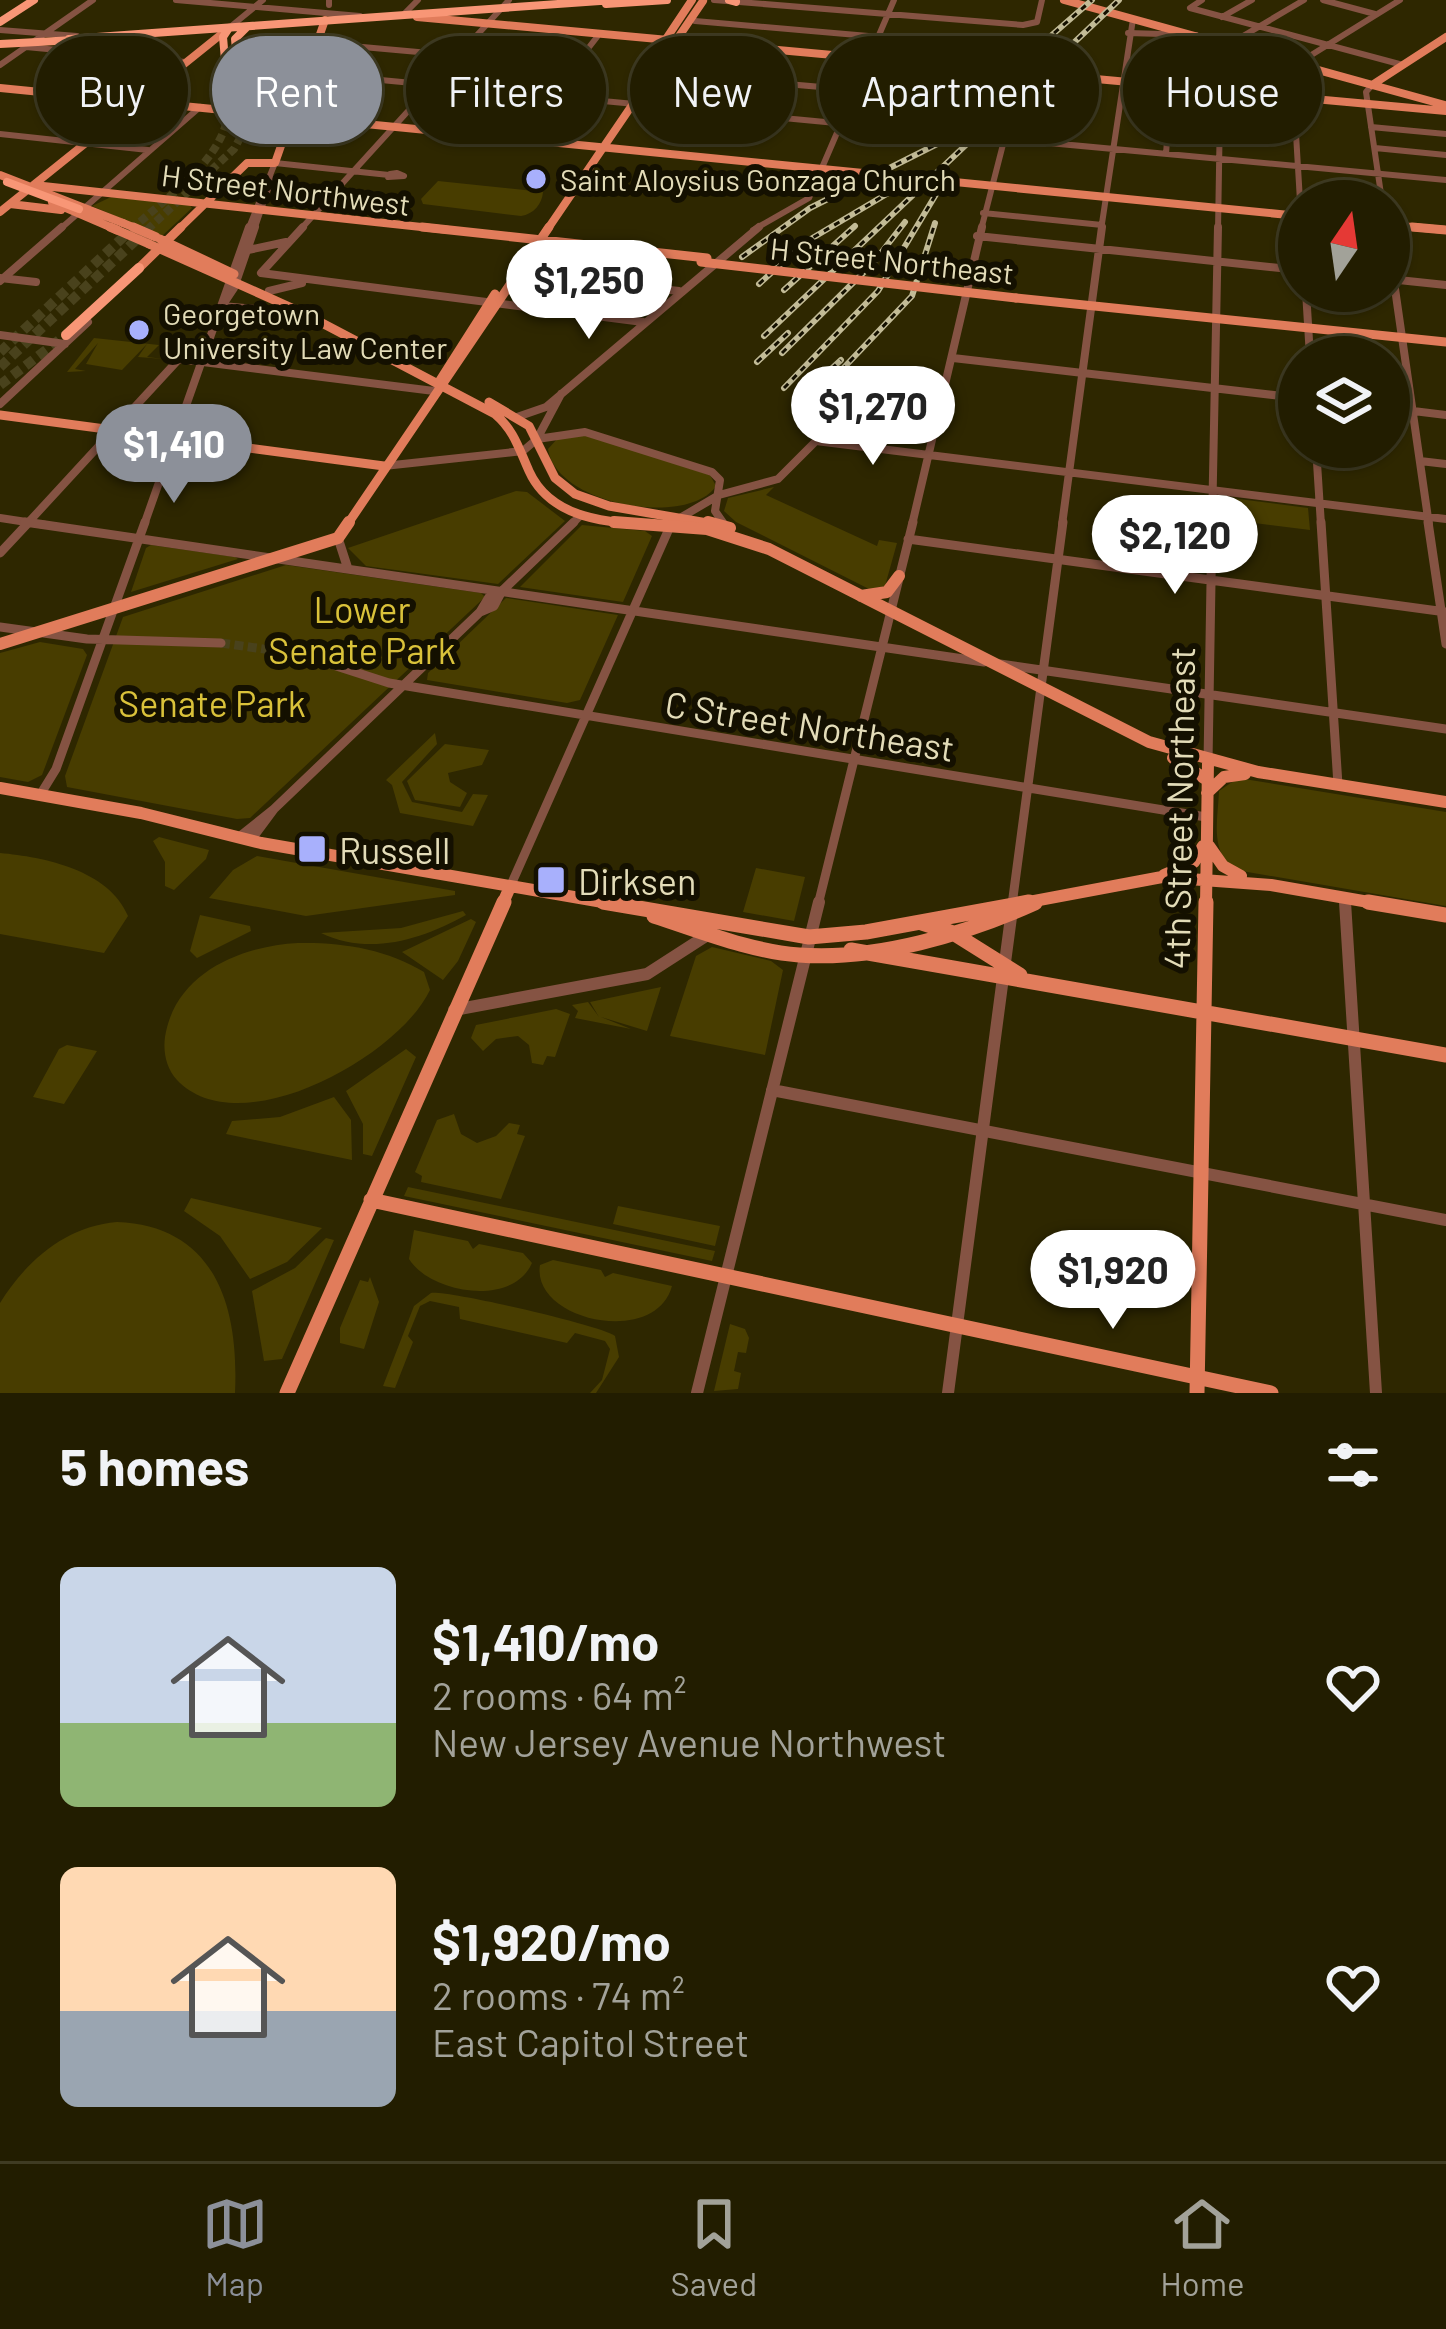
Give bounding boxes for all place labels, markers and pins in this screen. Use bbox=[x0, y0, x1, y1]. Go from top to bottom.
place label: Saint Aloysius Gonzaga Church bbox=[560, 161, 956, 197]
marker: Saint Aloysius Gonzaga Church bbox=[523, 166, 549, 192]
pin: $1,250 bbox=[491, 240, 687, 342]
place label: Georgetown University Law Center bbox=[163, 295, 447, 365]
marker: Georgetown University Law Center bbox=[126, 317, 152, 343]
pin: $1,270 bbox=[775, 366, 971, 468]
pin: $1,410 bbox=[76, 404, 272, 506]
pin: $2,120 bbox=[1077, 495, 1273, 597]
place label: Russell bbox=[339, 828, 450, 871]
marker: Russell bbox=[296, 833, 328, 865]
place label: Dirksen bbox=[578, 859, 696, 902]
marker: Dirksen bbox=[535, 864, 567, 896]
pin: $1,920 bbox=[1015, 1230, 1211, 1332]

